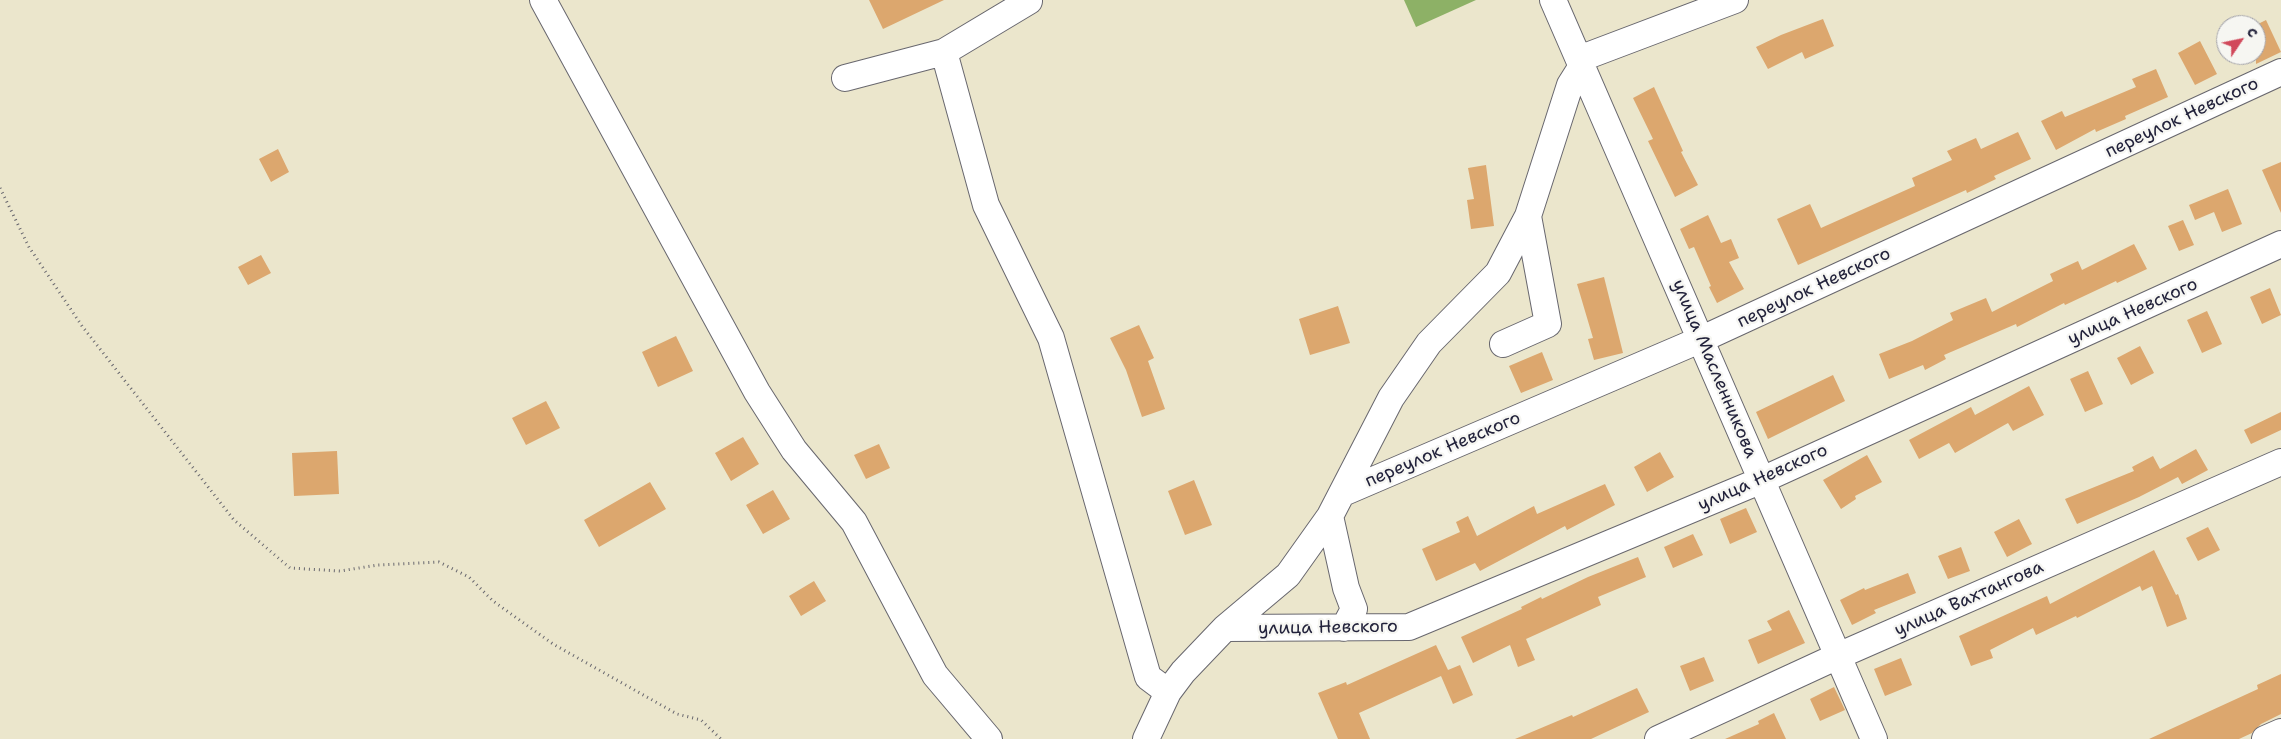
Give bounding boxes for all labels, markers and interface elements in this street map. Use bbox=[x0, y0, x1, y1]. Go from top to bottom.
north arrow bbox=[2216, 15, 2266, 65]
text: С bbox=[2243, 24, 2262, 41]
street label: переулок Невского bbox=[2102, 73, 2262, 163]
street label: переулок Невского bbox=[1734, 243, 1894, 333]
street label: улица Невского bbox=[2065, 274, 2201, 350]
street label: улица Масленникова bbox=[1667, 276, 1761, 462]
street label: переулок Невского bbox=[1362, 407, 1524, 493]
street label: улица Невского bbox=[1695, 440, 1831, 516]
street label: улица Вахтангова bbox=[1891, 556, 2047, 642]
street label: улица Невского bbox=[1258, 616, 1398, 640]

